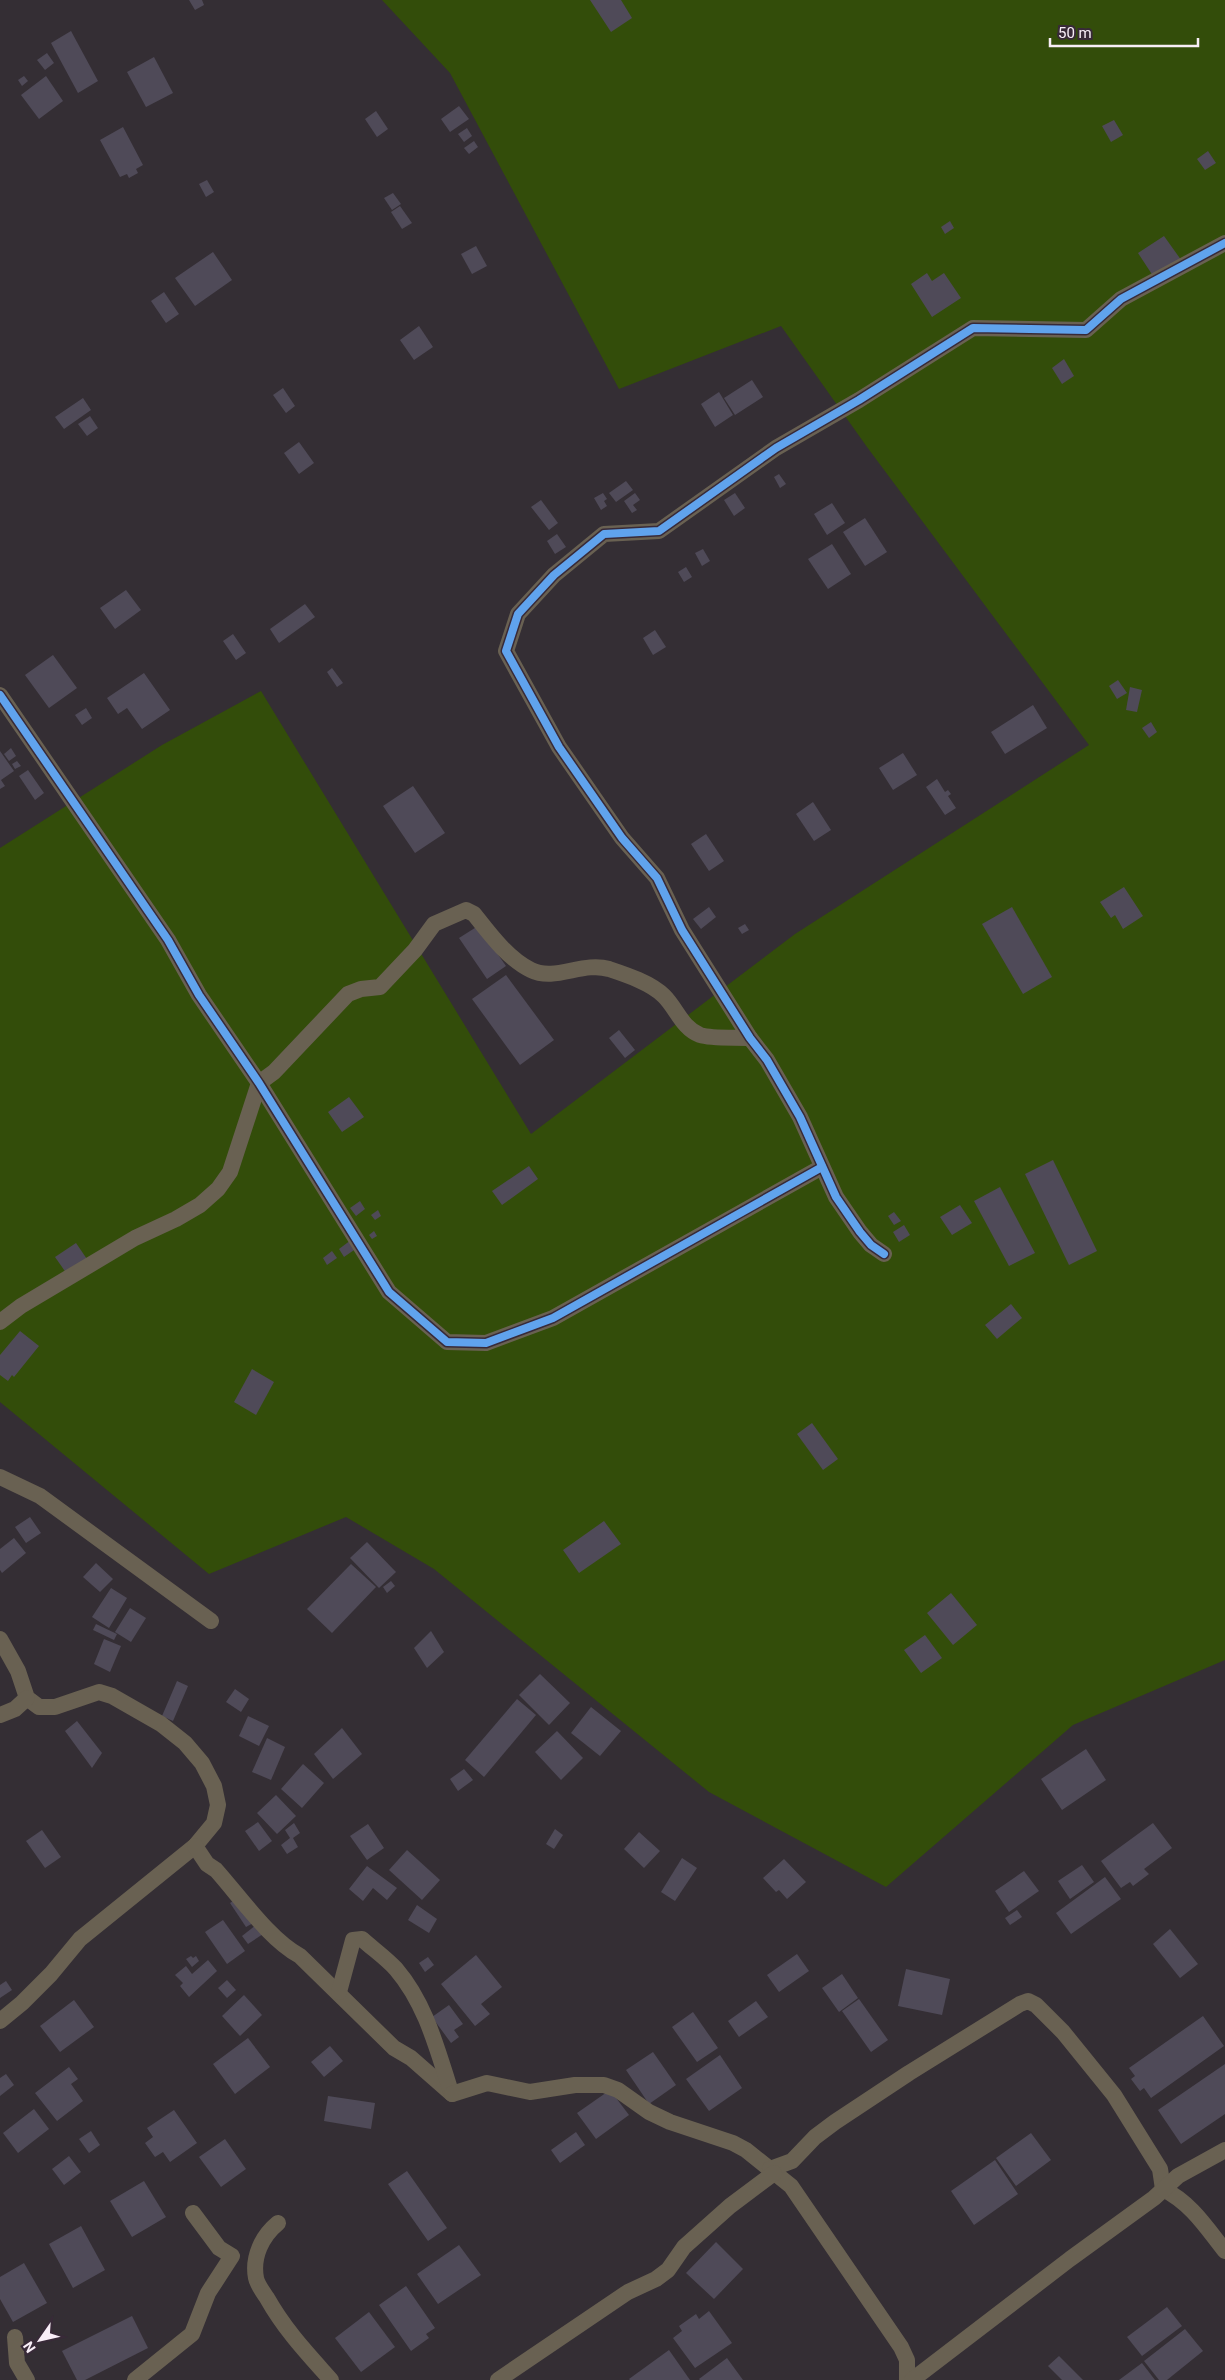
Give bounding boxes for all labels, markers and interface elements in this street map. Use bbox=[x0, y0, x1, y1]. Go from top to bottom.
scale bar bbox=[1050, 15, 1198, 47]
text: 50 m bbox=[1058, 24, 1092, 42]
north arrow bbox=[15, 2315, 65, 2365]
text: N bbox=[20, 2339, 39, 2356]

